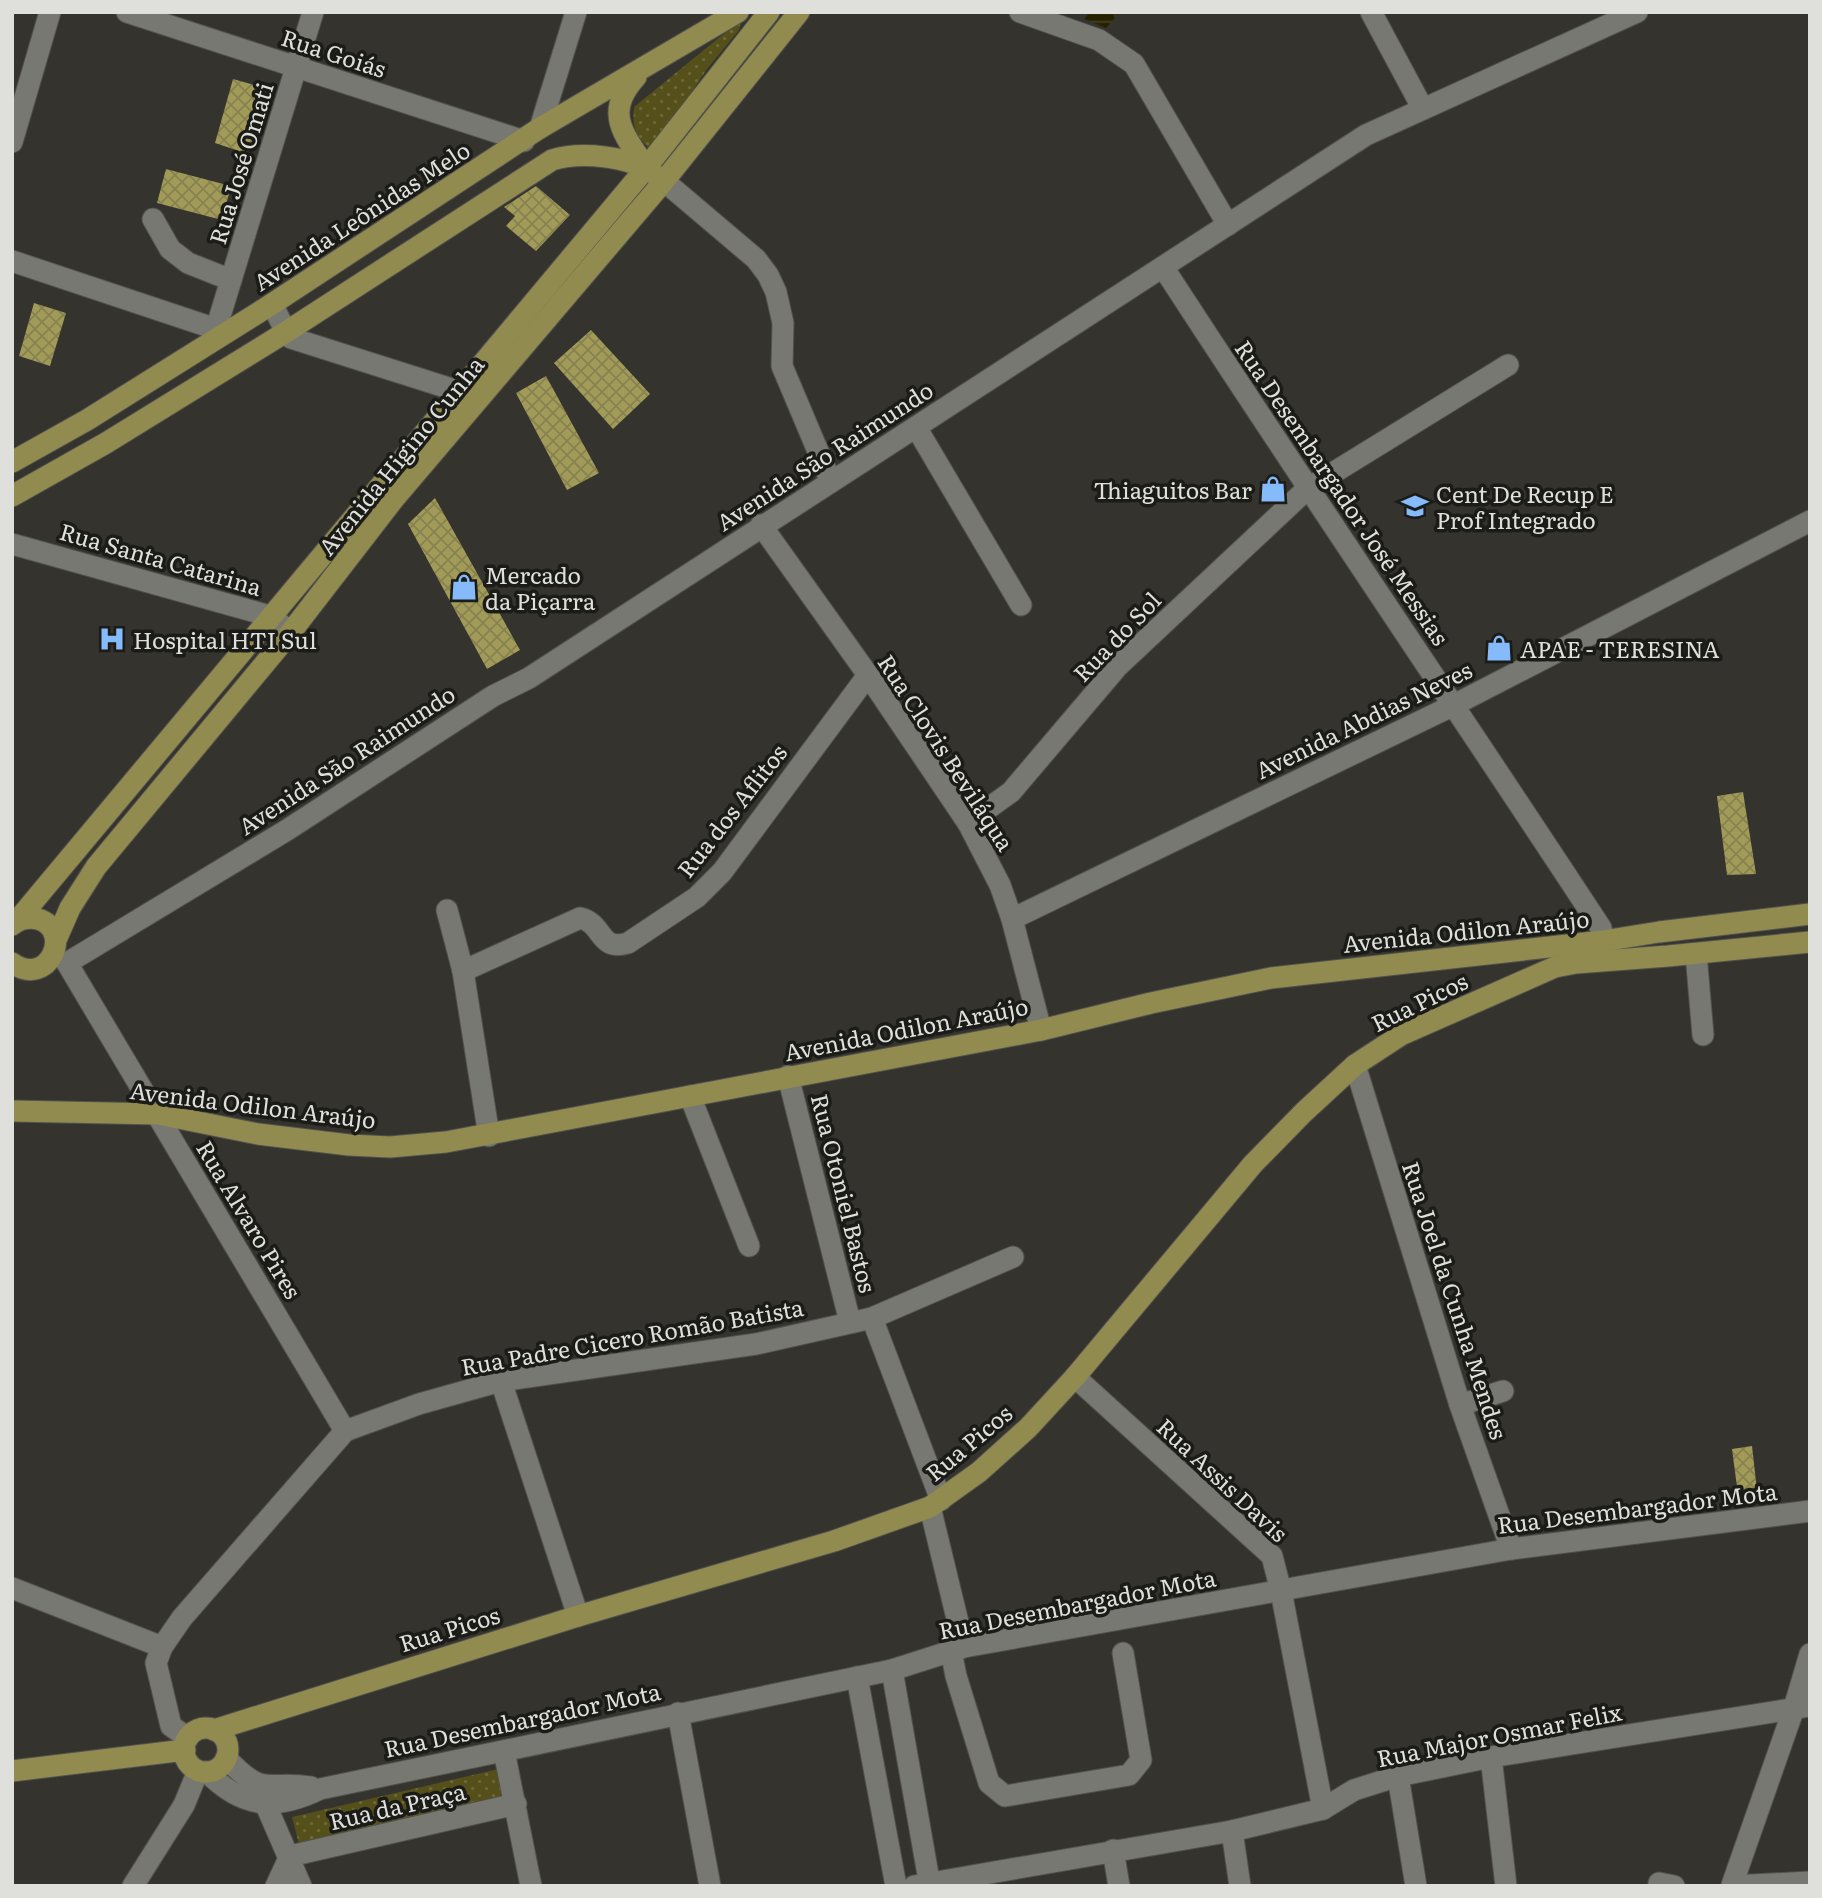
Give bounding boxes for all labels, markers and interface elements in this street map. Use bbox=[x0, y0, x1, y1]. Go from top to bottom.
street label: Rua Goiás bbox=[277, 19, 391, 85]
street label: Rua José Omati bbox=[199, 78, 281, 248]
street label: Avenida Leônidas Melo bbox=[246, 132, 476, 298]
street label: Rua Desembargador José Messias bbox=[1228, 333, 1458, 651]
street label: Avenida Higino Cunha bbox=[309, 348, 491, 562]
street label: Avenida São Raimundo bbox=[709, 372, 939, 538]
place label: Thiaguitos Bar bbox=[1094, 472, 1252, 506]
shop icon: Thiaguitos Bar bbox=[1258, 474, 1288, 504]
place label: Cent De Recup E Prof Integrado bbox=[1436, 476, 1614, 536]
school or university icon: Cent De Recup E Prof Integrado bbox=[1400, 491, 1430, 521]
street label: Rua Santa Catarina bbox=[56, 513, 266, 603]
place label: Mercado da Piçarra bbox=[485, 557, 596, 617]
shop icon: Mercado da Piçarra bbox=[449, 572, 479, 602]
street label: Rua do Sol bbox=[1064, 583, 1168, 689]
place label: Hospital HTI Sul bbox=[133, 622, 317, 656]
hospital icon: Hospital HTI Sul bbox=[97, 624, 127, 654]
place label: APAE - TERESINA bbox=[1520, 631, 1719, 665]
shop icon: APAE - TERESINA bbox=[1484, 633, 1514, 663]
street label: Rua Clovis Beviláqua bbox=[871, 647, 1024, 858]
street label: Avenida Abdias Neves bbox=[1249, 652, 1477, 786]
street label: Avenida São Raimundo bbox=[231, 676, 461, 842]
street label: Rua dos Aflitos bbox=[668, 736, 794, 884]
street label: Avenida Odilon Araújo bbox=[1341, 900, 1591, 960]
street label: Rua Picos bbox=[1365, 963, 1473, 1039]
street label: Avenida Odilon Araújo bbox=[781, 988, 1031, 1068]
street label: Avenida Odilon Araújo bbox=[128, 1072, 378, 1136]
street label: Rua Otoniel Bastos bbox=[804, 1090, 886, 1296]
street label: Rua Alvaro Pires bbox=[189, 1133, 311, 1305]
street label: Rua Joel da Cunha Mendes bbox=[1395, 1157, 1517, 1443]
street label: Rua Padre Cicero Romão Batista bbox=[458, 1289, 807, 1383]
street label: Rua Picos bbox=[917, 1396, 1019, 1488]
street label: Rua Assis Davis bbox=[1150, 1409, 1296, 1549]
street label: Rua Desembargador Mota bbox=[1495, 1473, 1780, 1541]
street label: Rua Desembargador Mota bbox=[935, 1559, 1219, 1647]
street label: Rua Picos bbox=[394, 1597, 504, 1659]
street label: Rua Desembargador Mota bbox=[381, 1673, 664, 1765]
street label: Rua Major Osmar Felix bbox=[1374, 1694, 1624, 1774]
street label: Rua da Praça bbox=[325, 1773, 469, 1837]

